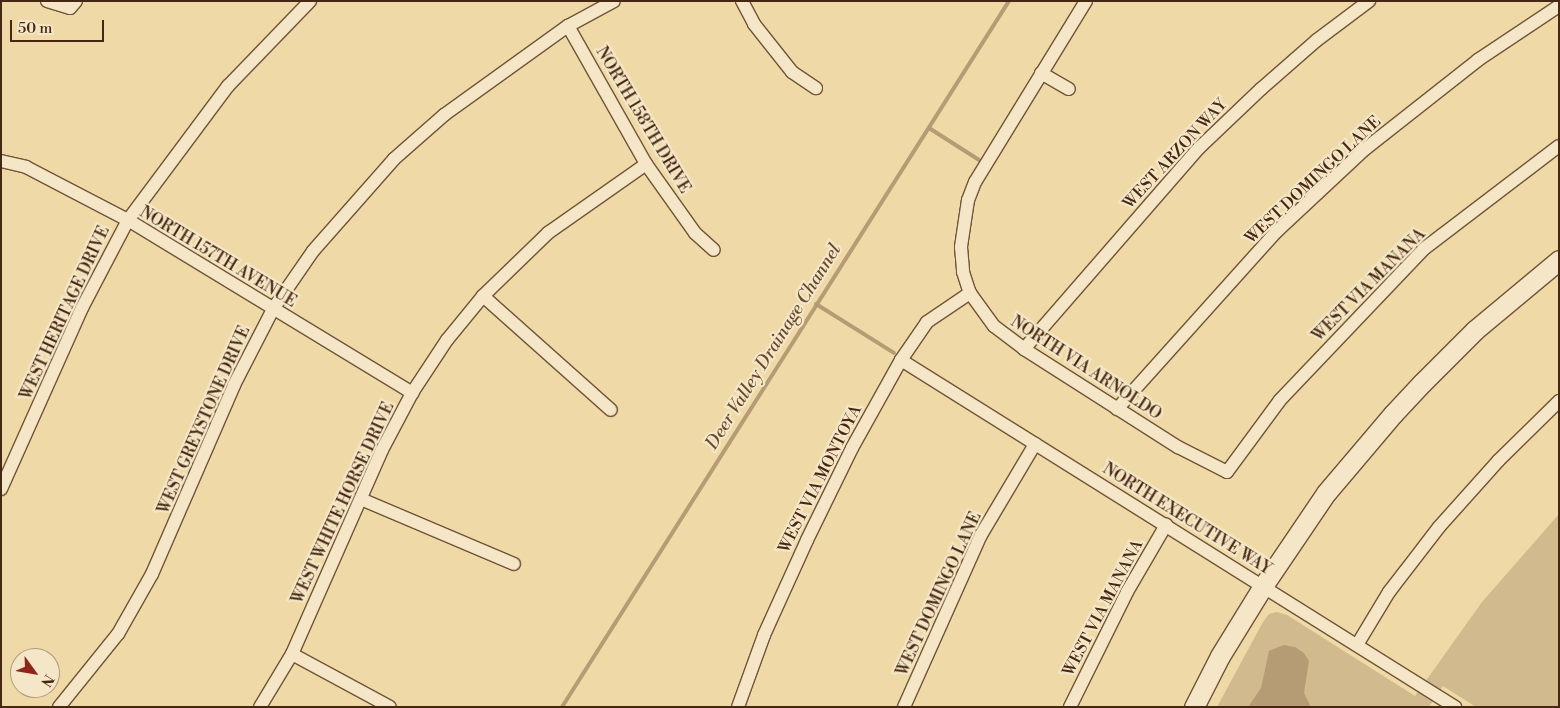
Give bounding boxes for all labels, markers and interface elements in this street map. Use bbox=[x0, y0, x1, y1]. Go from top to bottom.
scale bar bbox=[12, 10, 106, 42]
text: 50 m bbox=[18, 19, 52, 38]
street label: NORTH 158TH DRIVE bbox=[592, 43, 694, 197]
street label: WEST ARZON WAY bbox=[1119, 95, 1231, 213]
street label: WEST DOMINGO LANE bbox=[1241, 112, 1385, 248]
street label: NORTH 157TH AVENUE bbox=[136, 203, 300, 311]
street label: WEST HERITAGE DRIVE bbox=[16, 223, 114, 403]
street label: WEST VIA MANANA bbox=[1309, 225, 1429, 345]
water label: Deer Valley Drainage Channel bbox=[702, 240, 846, 454]
street label: NORTH VIA ARNOLDO bbox=[1007, 312, 1165, 424]
street label: WEST GREYSTONE DRIVE bbox=[154, 323, 254, 517]
street label: WEST WHITE HORSE DRIVE bbox=[288, 399, 398, 607]
street label: WEST VIA MONTOYA bbox=[774, 402, 866, 556]
street label: NORTH EXECUTIVE WAY bbox=[1099, 459, 1275, 579]
street label: WEST DOMINGO LANE bbox=[893, 509, 985, 679]
street label: WEST VIA MANANA bbox=[1059, 536, 1147, 680]
north arrow bbox=[10, 648, 60, 698]
text: N bbox=[36, 671, 57, 690]

